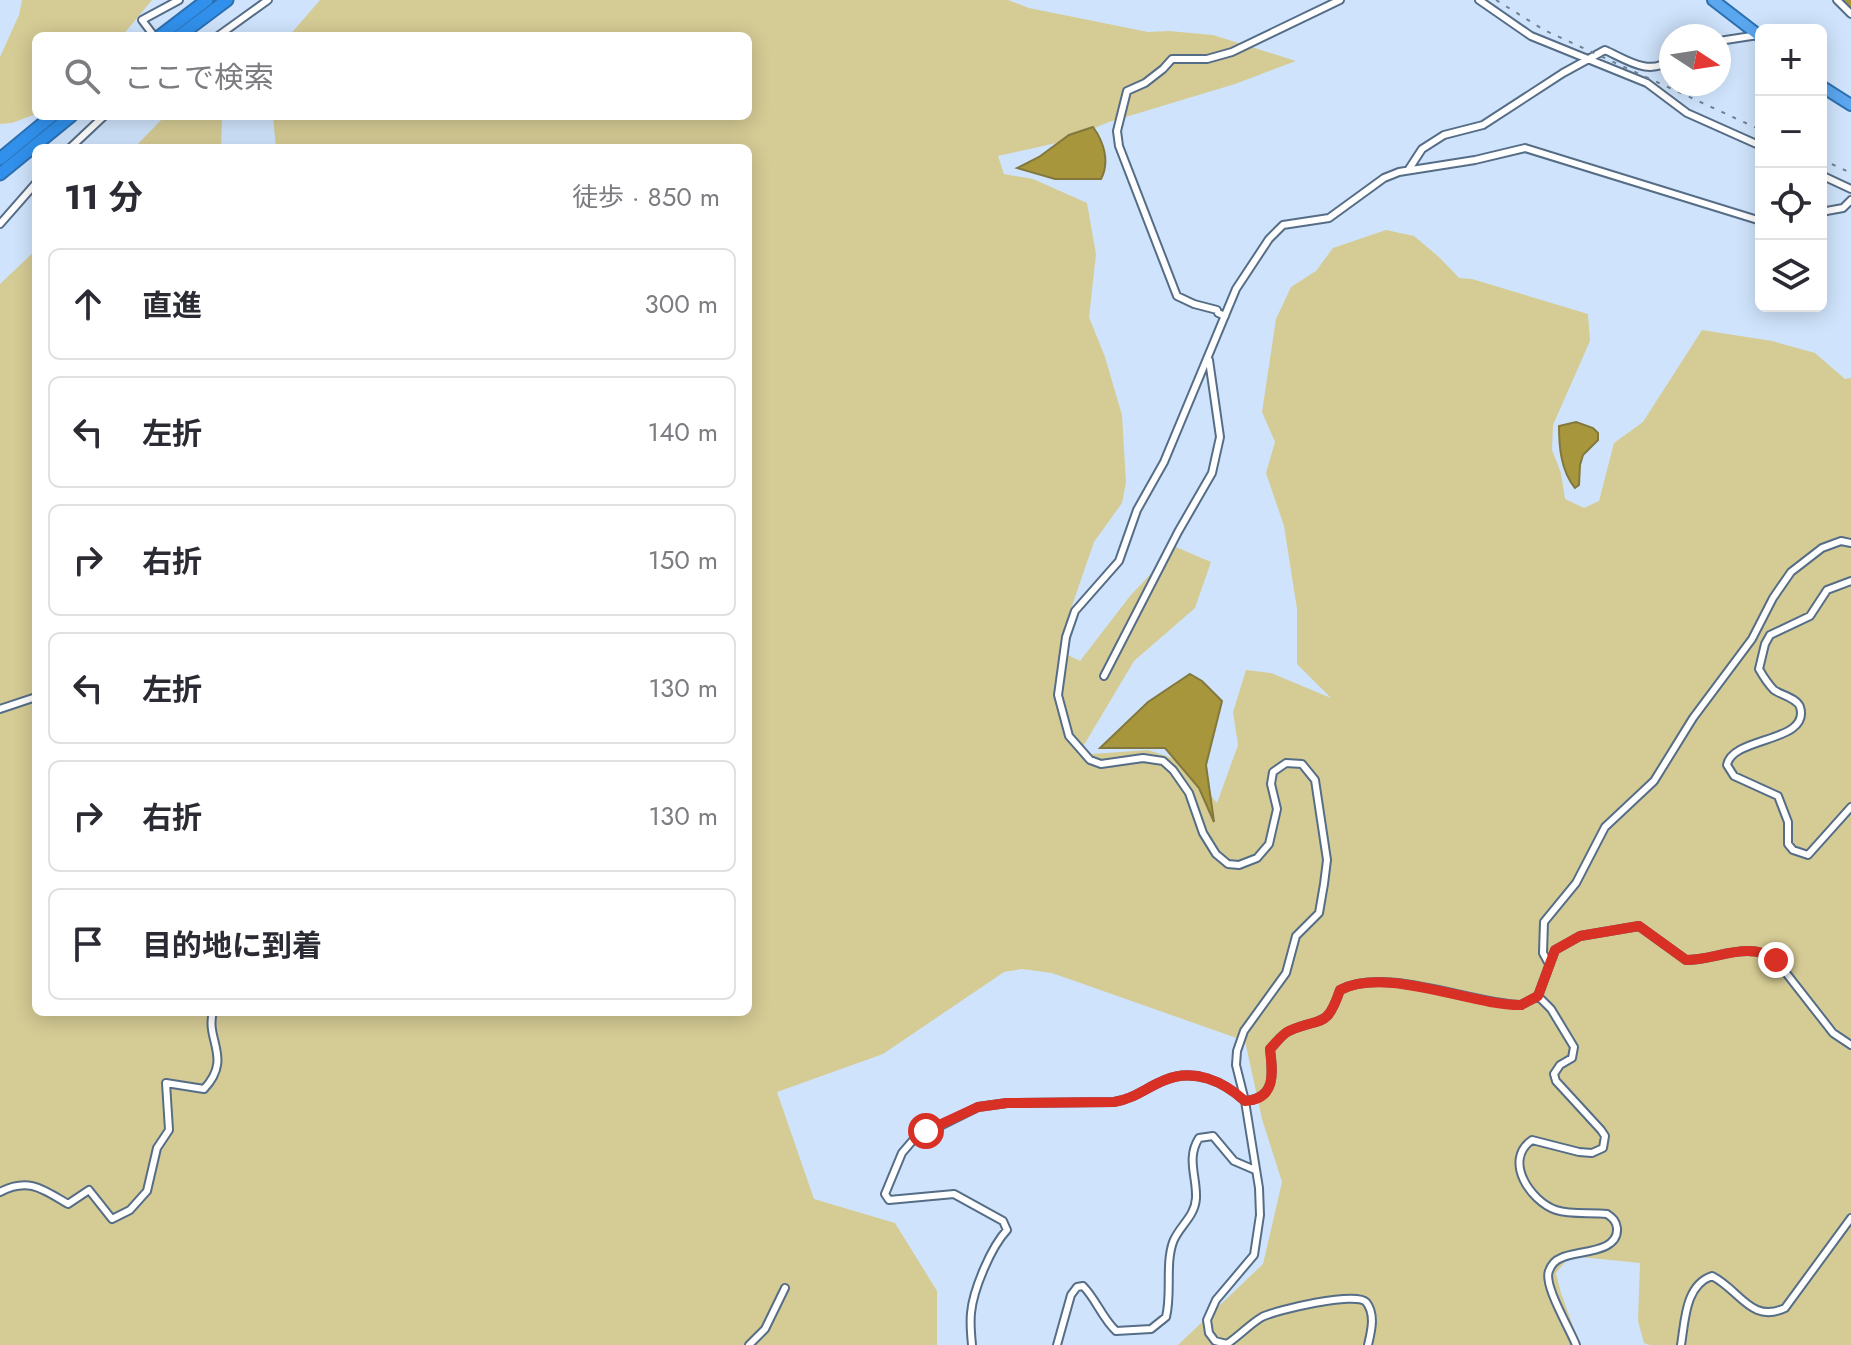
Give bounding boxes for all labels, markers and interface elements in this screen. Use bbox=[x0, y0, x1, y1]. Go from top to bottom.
north arrow bbox=[1659, 24, 1731, 96]
map controls bbox=[1755, 24, 1827, 312]
button: + bbox=[1755, 24, 1827, 96]
search box bbox=[32, 32, 752, 120]
icon: search bbox=[60, 54, 104, 98]
text: ここで検索 bbox=[124, 56, 274, 99]
button: − bbox=[1755, 96, 1827, 168]
button: locate bbox=[1755, 168, 1827, 240]
text: 11 分 bbox=[64, 173, 143, 222]
text: 徒歩 · 850 m bbox=[572, 178, 720, 216]
button: layers bbox=[1755, 240, 1827, 312]
icon: ahead bbox=[66, 282, 110, 326]
text: 直進 bbox=[142, 284, 202, 327]
text: 300 m bbox=[645, 285, 718, 323]
icon: left bbox=[66, 410, 110, 454]
text: 左折 bbox=[142, 412, 202, 455]
text: 140 m bbox=[647, 413, 718, 451]
icon: right bbox=[66, 538, 110, 582]
text: 右折 bbox=[142, 540, 202, 583]
text: 150 m bbox=[648, 541, 718, 579]
icon: left bbox=[66, 666, 110, 710]
text: 左折 bbox=[142, 668, 202, 711]
text: 130 m bbox=[648, 669, 718, 707]
icon: right bbox=[66, 794, 110, 838]
text: 右折 bbox=[142, 796, 202, 839]
text: 130 m bbox=[648, 797, 718, 835]
icon: arrive bbox=[66, 922, 110, 966]
text: 目的地に到着 bbox=[142, 924, 322, 967]
route end bbox=[1758, 942, 1794, 978]
route start bbox=[908, 1113, 944, 1149]

